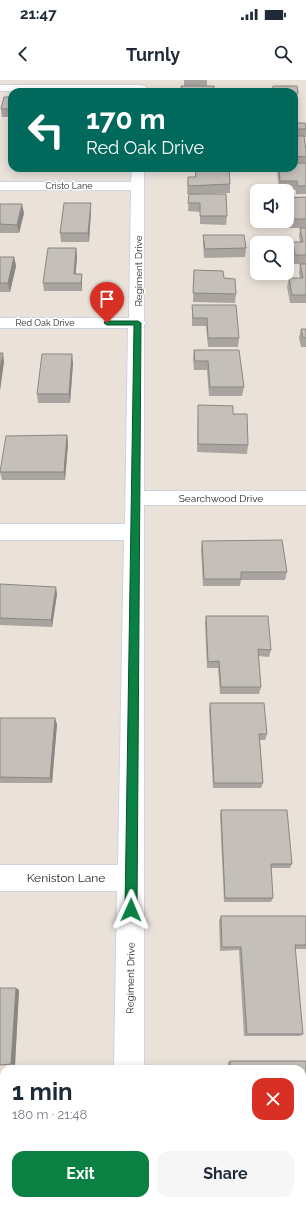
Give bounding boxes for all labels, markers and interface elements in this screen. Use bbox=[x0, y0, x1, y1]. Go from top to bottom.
text: 21:47 bbox=[20, 5, 57, 23]
icon: back bbox=[12, 43, 34, 65]
icon: search bbox=[272, 43, 294, 65]
text: Turnly bbox=[126, 44, 180, 65]
text: 170 m bbox=[86, 103, 166, 136]
icon: left bbox=[20, 104, 72, 156]
text: Red Oak Drive bbox=[86, 137, 204, 158]
street label: Cristo Lane bbox=[46, 181, 93, 191]
map controls bbox=[250, 184, 294, 280]
button: sound bbox=[250, 184, 294, 228]
street label: Regiment Drive bbox=[133, 235, 144, 307]
button: search bbox=[250, 236, 294, 280]
pin bbox=[90, 282, 124, 323]
icon: arrive bbox=[96, 288, 118, 310]
street label: Red Oak Drive bbox=[15, 318, 75, 328]
street label: Searchwood Drive bbox=[179, 493, 263, 504]
street label: Keniston Lane bbox=[27, 871, 105, 885]
position arrow bbox=[110, 889, 152, 931]
street label: Regiment Drive bbox=[124, 942, 137, 1014]
text: 1 min bbox=[12, 1077, 73, 1106]
button: close bbox=[252, 1078, 294, 1120]
text: 180 m · 21:48 bbox=[12, 1107, 87, 1122]
button: Exit bbox=[12, 1151, 149, 1197]
button: Share bbox=[157, 1151, 294, 1197]

